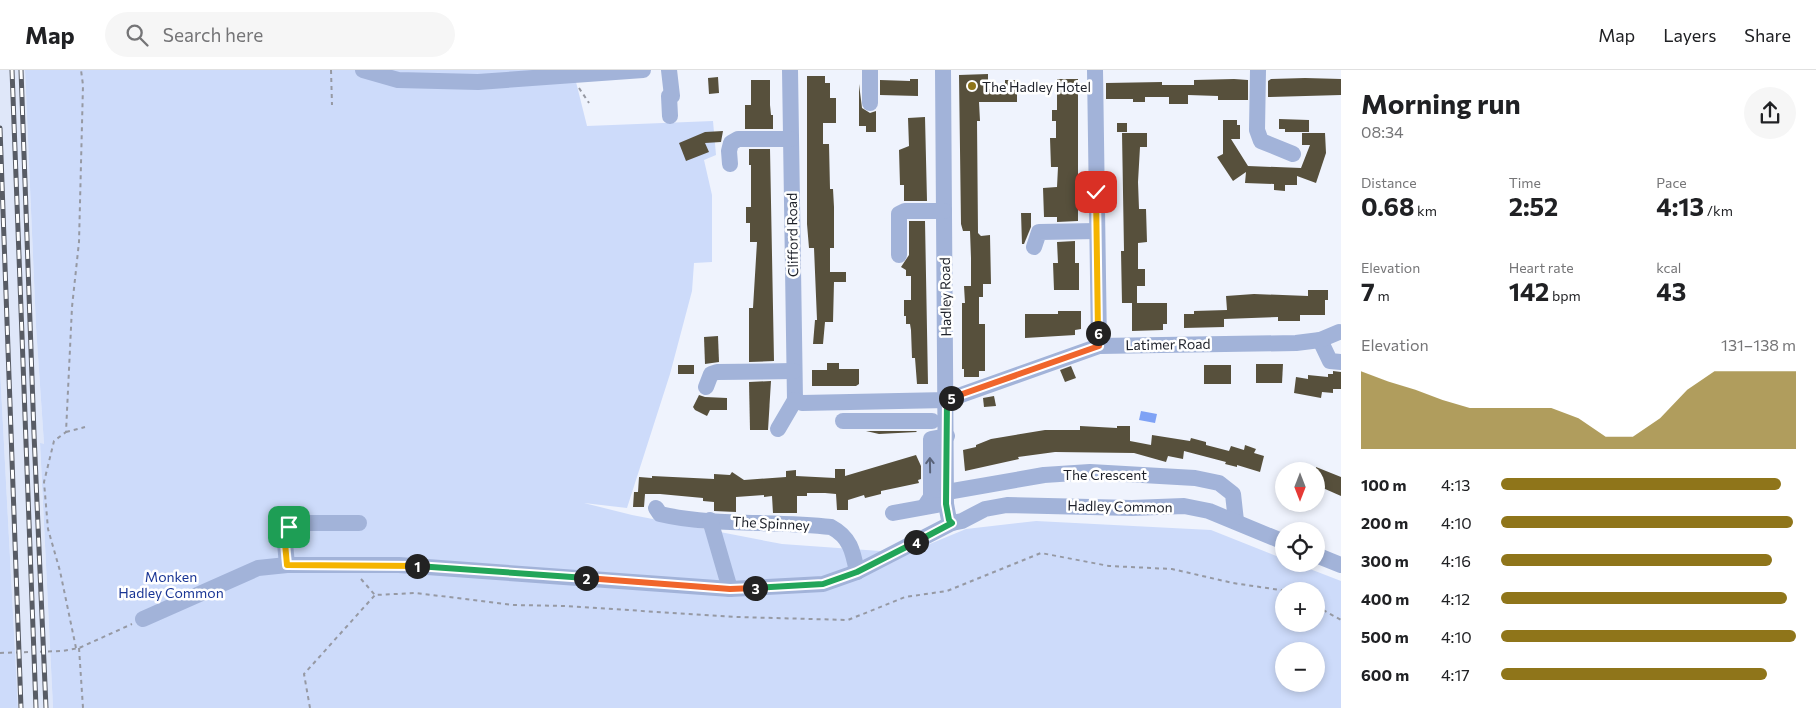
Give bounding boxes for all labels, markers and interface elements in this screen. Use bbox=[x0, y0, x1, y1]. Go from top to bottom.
search box bbox=[105, 12, 455, 57]
text: Map bbox=[25, 20, 75, 49]
icon: search bbox=[123, 21, 151, 49]
text: Search here bbox=[163, 23, 263, 46]
text: Map bbox=[1598, 24, 1635, 46]
text: Layers bbox=[1663, 24, 1716, 46]
text: Share bbox=[1744, 24, 1791, 46]
place label: The Hadley Hotel bbox=[982, 78, 1091, 95]
marker: The Hadley Hotel bbox=[966, 80, 978, 92]
text: Morning run bbox=[1361, 86, 1521, 120]
button: share bbox=[1744, 87, 1796, 139]
text: 08:34 bbox=[1361, 122, 1404, 141]
pin bbox=[1075, 171, 1117, 213]
text: Distance bbox=[1361, 174, 1417, 191]
text: Time bbox=[1509, 174, 1541, 191]
text: Pace bbox=[1656, 174, 1687, 191]
icon: check bbox=[1082, 178, 1110, 206]
text: 0.68 bbox=[1361, 191, 1414, 221]
text: 2:52 bbox=[1509, 191, 1558, 221]
text: 4:13 bbox=[1656, 191, 1704, 221]
street label: Clifford Road bbox=[783, 193, 801, 277]
text: km bbox=[1414, 202, 1437, 219]
text: /km bbox=[1704, 202, 1733, 219]
street label: Hadley Road bbox=[936, 257, 954, 337]
text: Elevation bbox=[1361, 259, 1420, 276]
text: Heart rate bbox=[1509, 259, 1574, 276]
text: kcal bbox=[1656, 259, 1681, 276]
text: 7 bbox=[1361, 276, 1375, 306]
text: 142 bbox=[1509, 276, 1549, 306]
text: 43 bbox=[1656, 276, 1686, 306]
text: m bbox=[1375, 287, 1390, 304]
text: bpm bbox=[1549, 287, 1581, 304]
pin: 6 bbox=[1086, 320, 1110, 346]
text: 6 bbox=[1094, 325, 1103, 342]
street label: Latimer Road bbox=[1125, 335, 1211, 353]
text: Elevation bbox=[1361, 335, 1429, 354]
text: 131–138 m bbox=[1721, 335, 1796, 354]
pin: 5 bbox=[938, 386, 964, 410]
text: 5 bbox=[947, 390, 956, 407]
one-way arrow bbox=[925, 457, 935, 474]
north arrow bbox=[1275, 462, 1325, 512]
map controls bbox=[1275, 462, 1325, 692]
street label: The Crescent bbox=[1063, 466, 1147, 483]
text: 100 m bbox=[1361, 475, 1407, 494]
text: 4:13 bbox=[1441, 475, 1470, 494]
street label: Hadley Common bbox=[1067, 497, 1173, 515]
pin bbox=[268, 506, 310, 548]
street label: The Spinney bbox=[732, 512, 810, 534]
icon: arrive bbox=[275, 513, 303, 541]
text: 200 m bbox=[1361, 513, 1408, 532]
text: 4:10 bbox=[1441, 513, 1472, 532]
button: locate bbox=[1275, 522, 1325, 572]
pin: 4 bbox=[904, 530, 928, 554]
text: 4 bbox=[912, 534, 921, 551]
text: 300 m bbox=[1361, 551, 1409, 570]
text: 4:16 bbox=[1441, 551, 1471, 570]
pin: 1 bbox=[404, 554, 430, 578]
text: 1 bbox=[414, 558, 421, 575]
pin: 2 bbox=[574, 566, 598, 590]
park label: Monken Hadley Common bbox=[118, 568, 224, 601]
text: 2 bbox=[583, 570, 590, 587]
pin: 3 bbox=[742, 576, 768, 600]
text: 3 bbox=[751, 580, 760, 597]
button: + bbox=[1275, 582, 1325, 632]
text: 400 m bbox=[1361, 589, 1409, 608]
text: 4:12 bbox=[1441, 589, 1470, 608]
text: 500 m bbox=[1361, 627, 1409, 646]
text: 4:10 bbox=[1441, 627, 1472, 646]
button: − bbox=[1275, 642, 1325, 692]
text: 600 m bbox=[1361, 665, 1409, 684]
text: 4:17 bbox=[1441, 665, 1470, 684]

